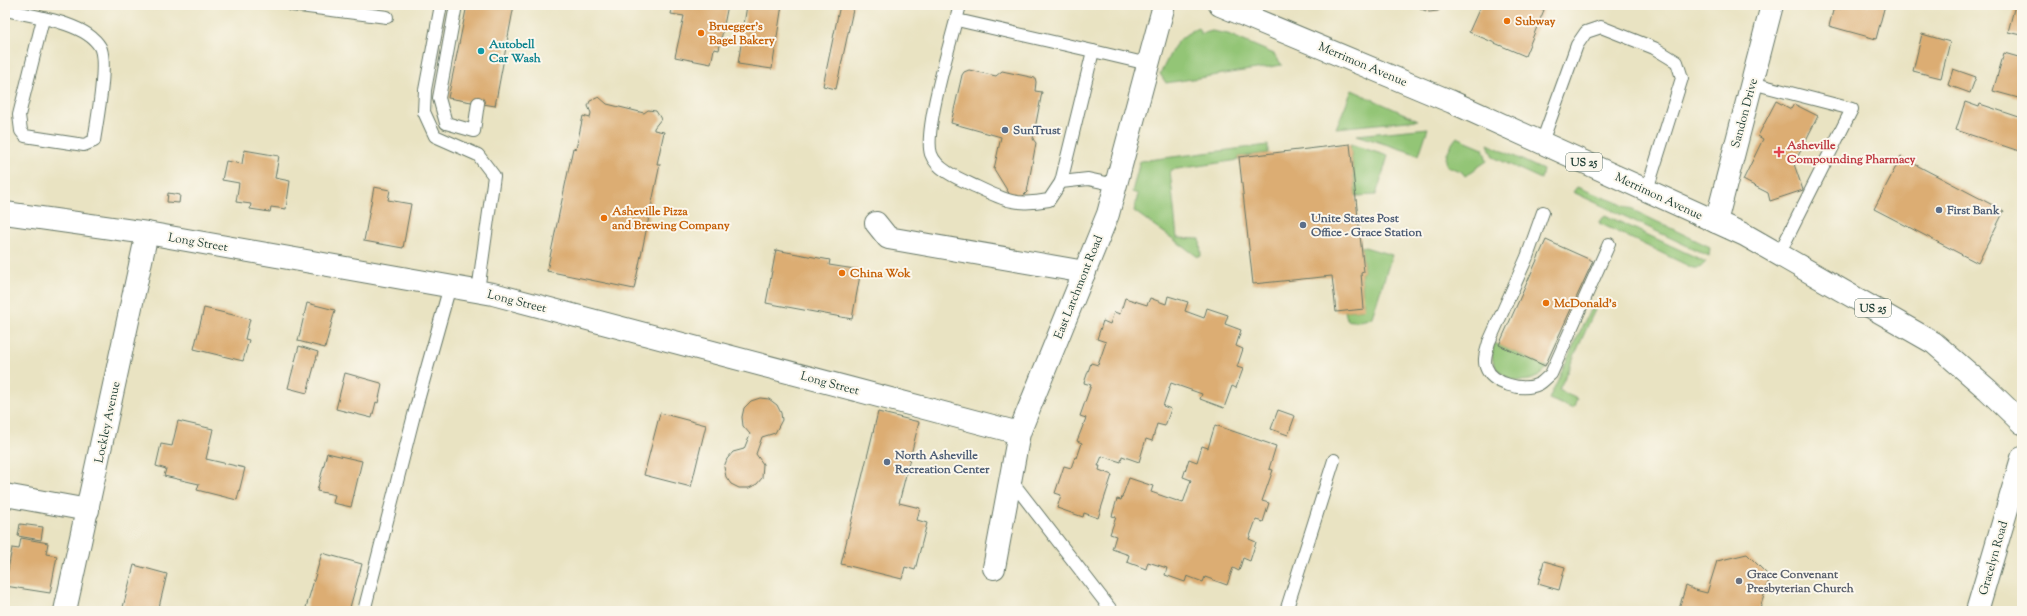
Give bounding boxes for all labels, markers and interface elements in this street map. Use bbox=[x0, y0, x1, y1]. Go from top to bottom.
place label: Subway bbox=[1515, 13, 1556, 31]
marker: Subway bbox=[1502, 16, 1512, 26]
place label: Bruegger's Bagel Bakery bbox=[708, 18, 775, 50]
marker: Bruegger's Bagel Bakery bbox=[696, 28, 706, 38]
place label: Autobell Car Wash bbox=[488, 36, 542, 68]
street label: Merrimon Avenue bbox=[1315, 38, 1410, 92]
marker: Autobell Car Wash bbox=[476, 46, 486, 56]
street label: Sandon Drive bbox=[1727, 76, 1763, 150]
place label: SunTrust bbox=[1013, 122, 1062, 140]
marker: SunTrust bbox=[1000, 125, 1010, 135]
place label: Asheville Compounding Pharmacy bbox=[1786, 137, 1915, 169]
marker: Asheville Compounding Pharmacy bbox=[1774, 147, 1784, 157]
road number: US 25 bbox=[1566, 153, 1602, 171]
street label: Merrimon Avenue bbox=[1612, 169, 1706, 225]
place label: First Bank bbox=[1946, 202, 2000, 220]
place label: Asheville Pizza and Brewing Company bbox=[611, 203, 730, 235]
marker: First Bank bbox=[1934, 205, 1944, 215]
place label: Unite States Post Office - Grace Station bbox=[1310, 210, 1423, 242]
marker: Asheville Pizza and Brewing Company bbox=[599, 213, 609, 223]
marker: Unite States Post Office - Grace Station bbox=[1298, 220, 1308, 230]
street label: Long Street bbox=[167, 229, 229, 257]
street label: East Larchmont Road bbox=[1050, 233, 1108, 342]
place label: China Wok bbox=[850, 265, 911, 283]
marker: China Wok bbox=[837, 268, 847, 278]
street label: Long Street bbox=[485, 286, 548, 318]
place label: McDonald's bbox=[1553, 295, 1617, 313]
marker: McDonald's bbox=[1541, 298, 1551, 308]
road number: US 25 bbox=[1855, 299, 1891, 317]
street label: Long Street bbox=[798, 367, 861, 400]
street label: Lockley Avenue bbox=[91, 379, 125, 465]
place label: North Asheville Recreation Center bbox=[894, 447, 990, 479]
marker: North Asheville Recreation Center bbox=[882, 457, 892, 467]
street label: Gracelyn Road bbox=[1975, 519, 2013, 598]
place label: Grace Convenant Presbyterian Church bbox=[1746, 566, 1855, 598]
marker: Grace Convenant Presbyterian Church bbox=[1734, 576, 1744, 586]

